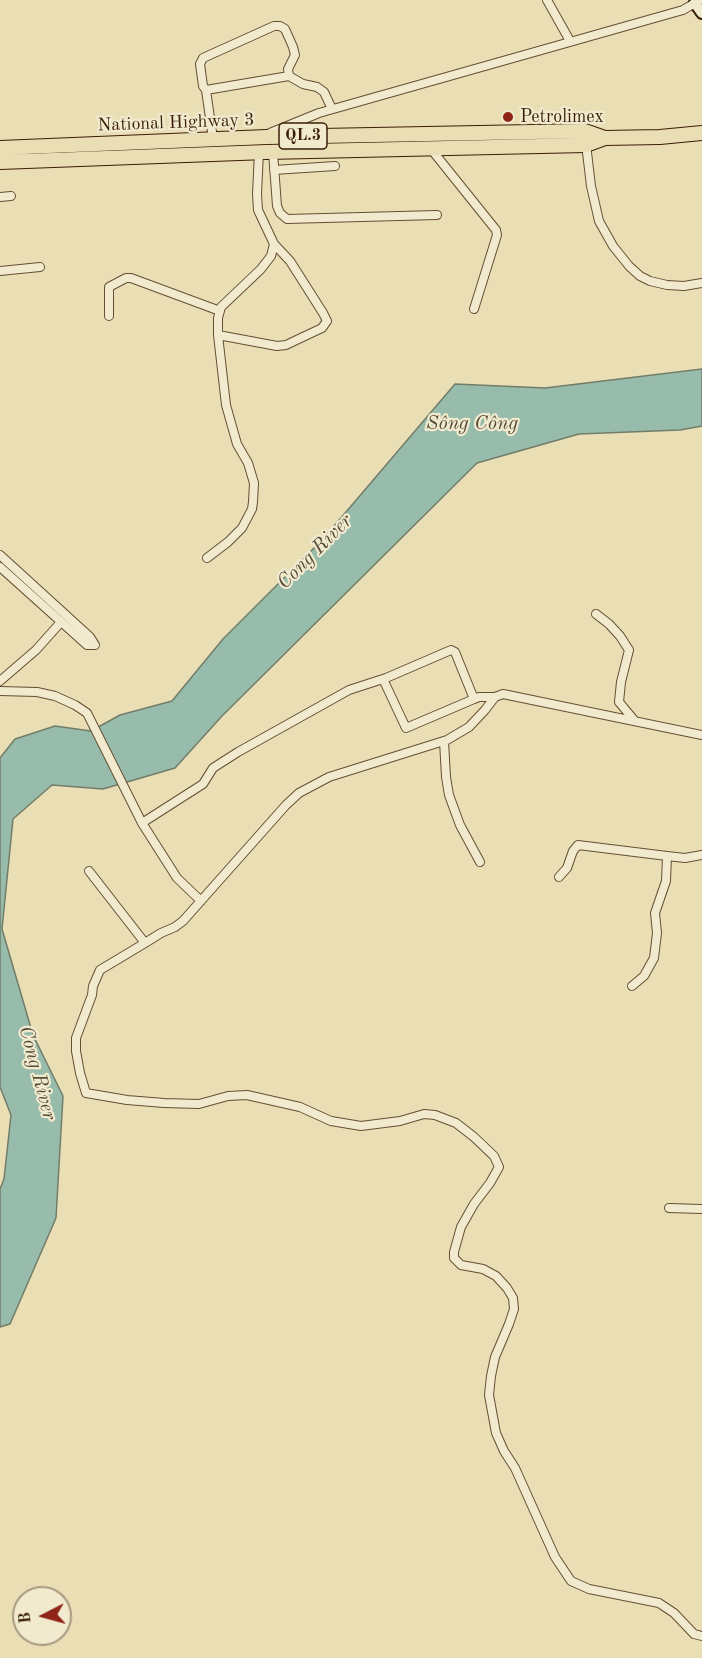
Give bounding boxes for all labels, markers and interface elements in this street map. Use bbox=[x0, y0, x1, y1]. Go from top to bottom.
place label: Petrolimex bbox=[520, 106, 604, 128]
street label: National Highway 3 bbox=[97, 109, 255, 137]
marker: Petrolimex bbox=[501, 110, 515, 124]
road number: QL.3 bbox=[279, 123, 327, 149]
water label: Sông Công bbox=[426, 412, 518, 436]
water label: Cong River bbox=[272, 509, 358, 595]
water label: Cong River bbox=[13, 1023, 61, 1123]
north arrow bbox=[12, 1586, 72, 1646]
text: B bbox=[18, 1611, 35, 1624]

